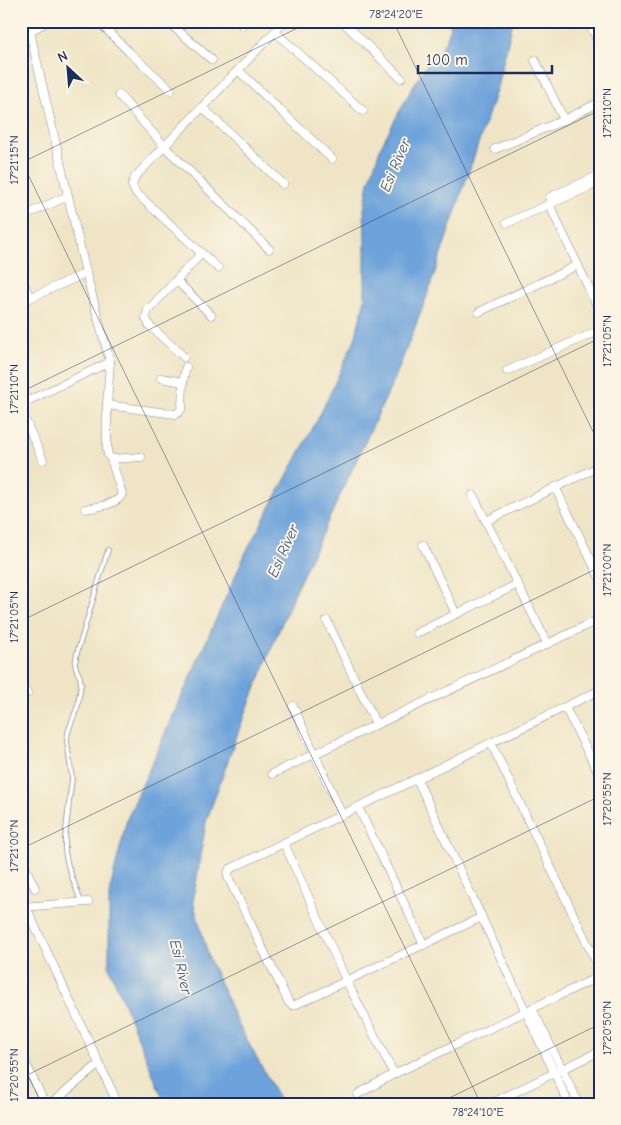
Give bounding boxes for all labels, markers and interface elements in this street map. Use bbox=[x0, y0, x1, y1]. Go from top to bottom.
text: 78°24'20"E bbox=[369, 7, 423, 21]
north arrow bbox=[42, 42, 92, 92]
scale bar bbox=[418, 42, 552, 74]
text: N bbox=[55, 47, 70, 66]
text: 100 m bbox=[426, 51, 468, 69]
text: 17°21'10"N bbox=[600, 88, 614, 138]
text: 17°21'15"N bbox=[7, 135, 21, 185]
water label: Esi River bbox=[376, 135, 415, 194]
text: 17°21'05"N bbox=[600, 315, 614, 367]
text: 17°21'10"N bbox=[7, 364, 21, 414]
water label: Esi River bbox=[263, 521, 303, 580]
text: 17°21'00"N bbox=[600, 544, 614, 596]
text: 17°21'05"N bbox=[7, 591, 21, 643]
text: 17°20'55"N bbox=[600, 772, 614, 826]
text: 17°21'00"N bbox=[7, 820, 21, 872]
water label: Esi River bbox=[166, 938, 196, 997]
text: 17°20'50"N bbox=[600, 1001, 614, 1055]
text: 17°20'55"N bbox=[7, 1048, 21, 1102]
text: 78°24'10"E bbox=[452, 1105, 504, 1119]

